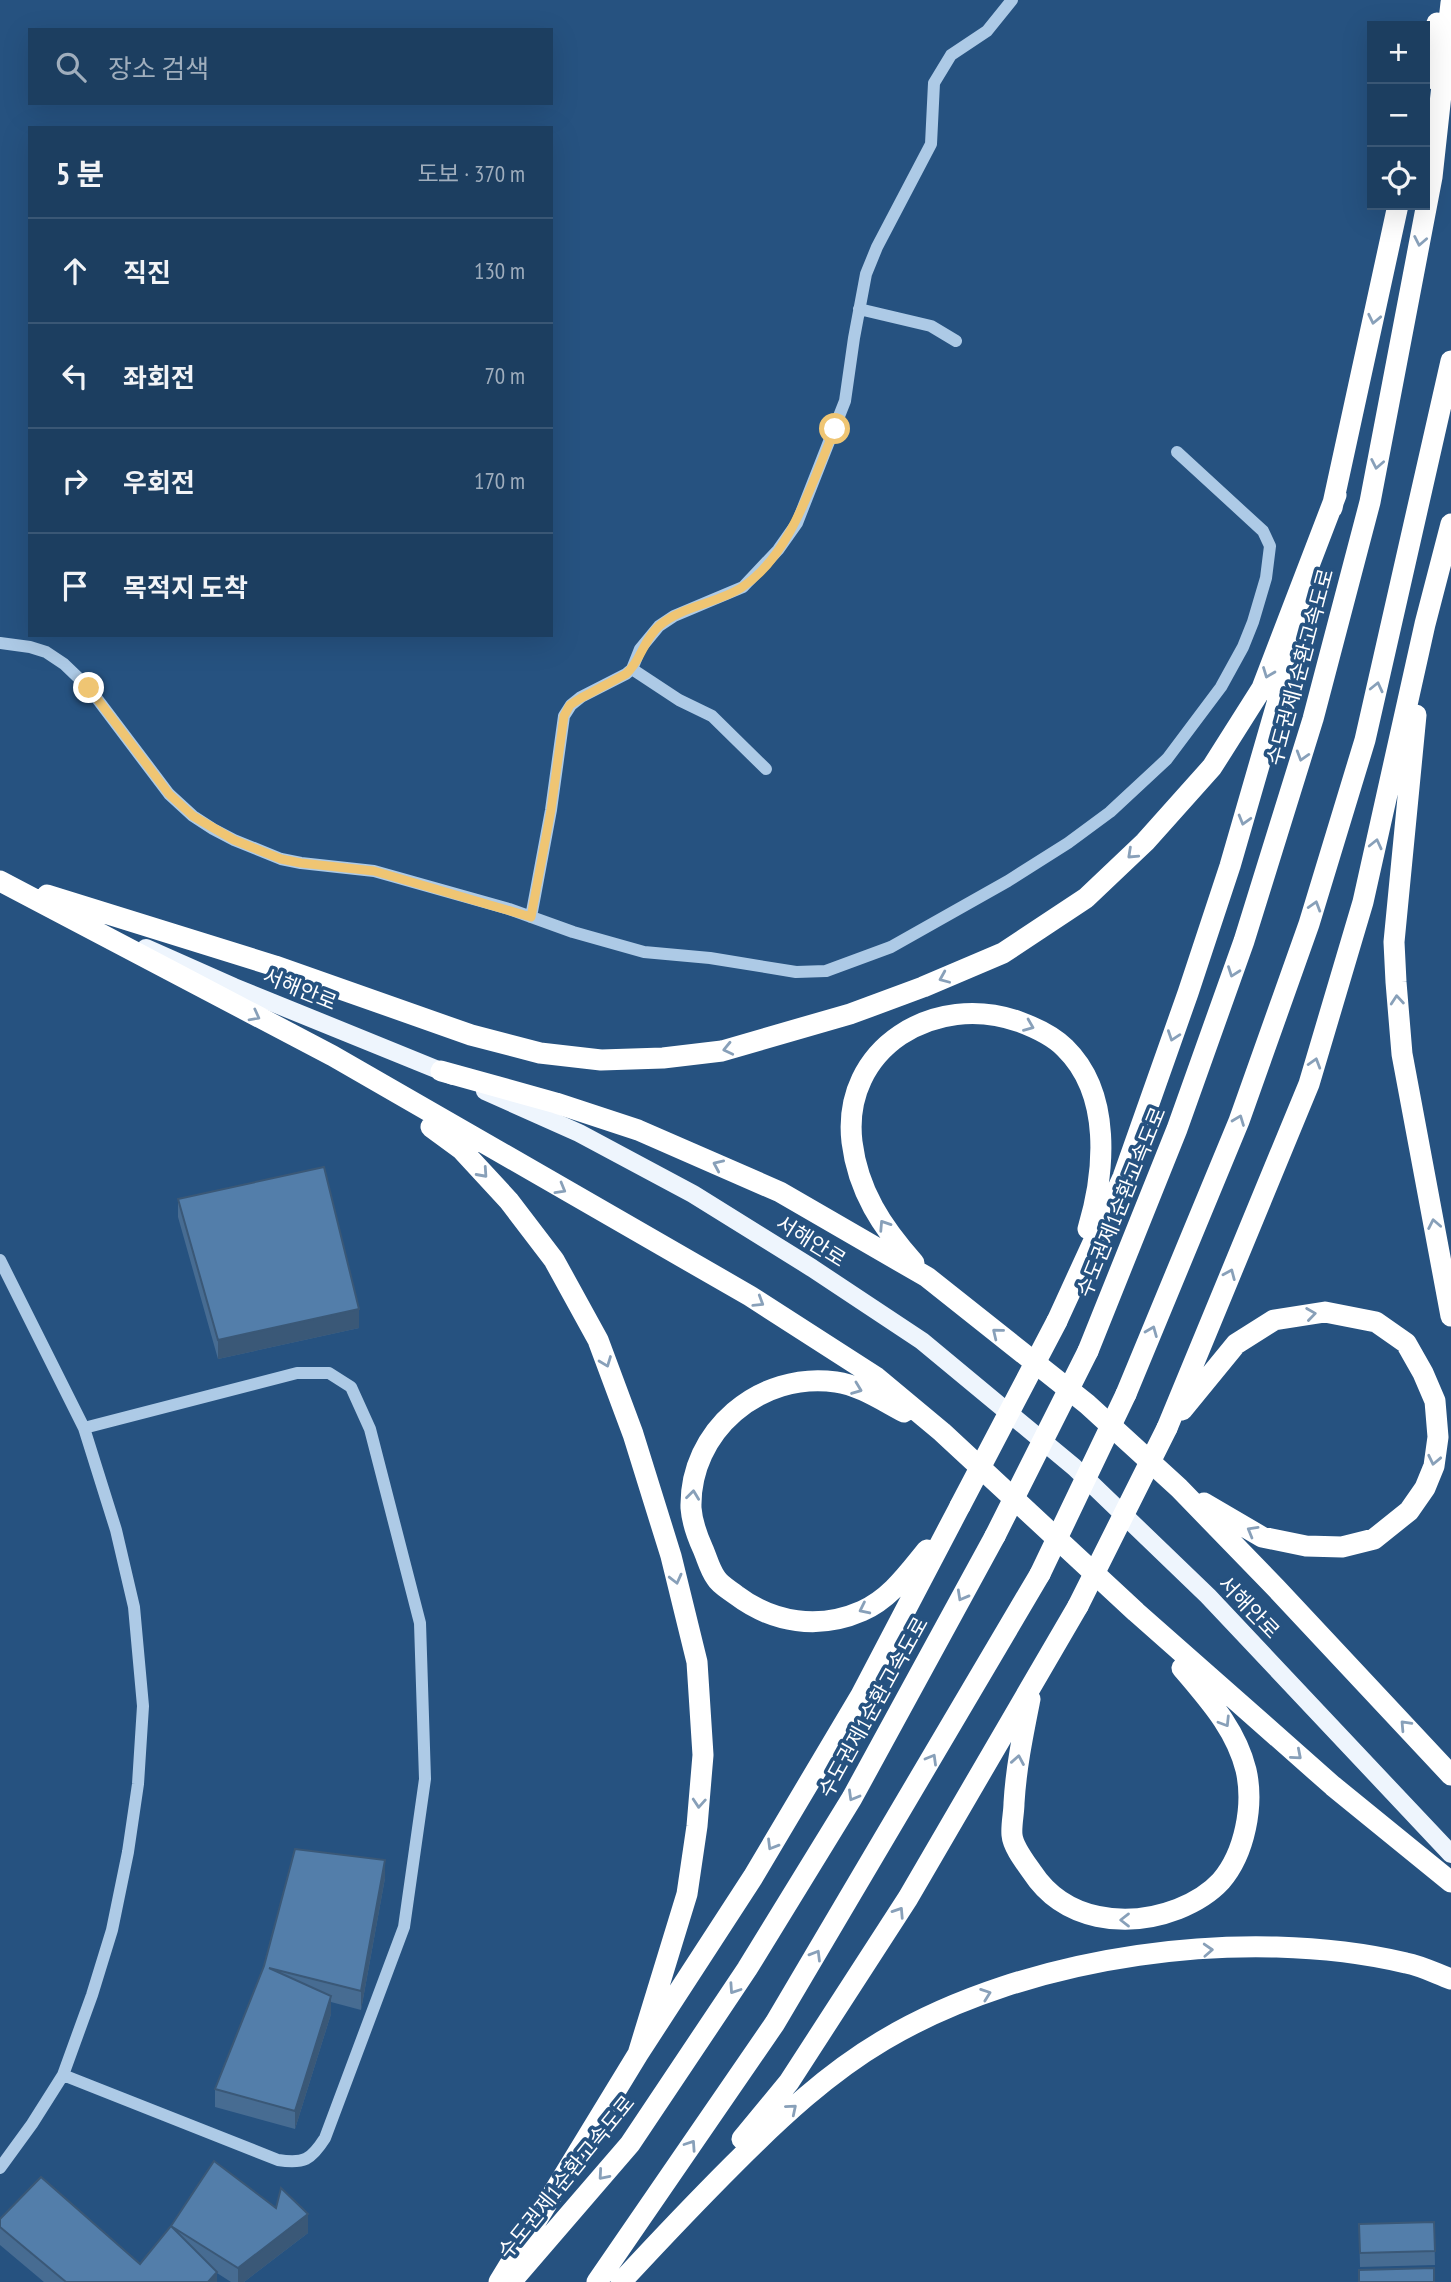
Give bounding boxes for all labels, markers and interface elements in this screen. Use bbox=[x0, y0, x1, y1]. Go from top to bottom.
map controls bbox=[1367, 21, 1430, 210]
button: + bbox=[1367, 21, 1430, 84]
search box bbox=[28, 28, 553, 105]
icon: search bbox=[52, 48, 90, 86]
text: 장소 검색 bbox=[108, 52, 209, 85]
button: − bbox=[1367, 84, 1430, 147]
button: locate bbox=[1367, 147, 1430, 210]
text: 5 분 bbox=[56, 154, 104, 193]
text: 도보 · 370 m bbox=[417, 159, 525, 188]
one-way arrow bbox=[1413, 235, 1428, 247]
icon: ahead bbox=[56, 252, 94, 290]
text: 직진 bbox=[123, 256, 171, 289]
text: 130 m bbox=[474, 256, 525, 285]
one-way arrow bbox=[1367, 313, 1382, 325]
icon: left bbox=[56, 357, 94, 395]
text: 좌회전 bbox=[123, 361, 195, 394]
text: 70 m bbox=[484, 361, 525, 390]
route start bbox=[819, 413, 850, 444]
one-way arrow bbox=[1370, 458, 1385, 470]
icon: right bbox=[56, 462, 94, 500]
text: 우회전 bbox=[123, 466, 195, 499]
text: 170 m bbox=[474, 466, 525, 495]
street label: 수도권제1순환고속도로 bbox=[1261, 566, 1339, 768]
icon: arrive bbox=[56, 567, 94, 605]
text: 목적지 도착 bbox=[123, 571, 248, 604]
one-way arrow bbox=[1262, 667, 1276, 679]
route end bbox=[73, 672, 104, 703]
one-way arrow bbox=[1369, 681, 1383, 693]
one-way arrow bbox=[1295, 749, 1310, 761]
one-way arrow bbox=[1237, 814, 1252, 826]
one-way arrow bbox=[1368, 838, 1382, 850]
one-way arrow bbox=[1127, 846, 1140, 859]
one-way arrow bbox=[1306, 900, 1321, 912]
street label: 서해안로 bbox=[259, 962, 341, 1016]
one-way arrow bbox=[1227, 966, 1241, 978]
one-way arrow bbox=[939, 970, 951, 984]
one-way arrow bbox=[1390, 994, 1405, 1005]
one-way arrow bbox=[248, 1008, 261, 1021]
one-way arrow bbox=[1023, 1017, 1035, 1031]
one-way arrow bbox=[1167, 1030, 1181, 1042]
one-way arrow bbox=[722, 1041, 734, 1055]
one-way arrow bbox=[1307, 1057, 1322, 1069]
street label: 수도권제1순환고속도로 bbox=[1071, 1103, 1171, 1301]
one-way arrow bbox=[1231, 1115, 1245, 1127]
one-way arrow bbox=[713, 1159, 725, 1173]
one-way arrow bbox=[475, 1165, 487, 1178]
one-way arrow bbox=[554, 1181, 567, 1194]
street label: 서해안로 bbox=[771, 1209, 851, 1273]
one-way arrow bbox=[880, 1219, 893, 1232]
one-way arrow bbox=[1427, 1219, 1442, 1230]
one-way arrow bbox=[1222, 1269, 1236, 1281]
one-way arrow bbox=[751, 1293, 764, 1306]
one-way arrow bbox=[1305, 1307, 1317, 1322]
one-way arrow bbox=[1144, 1325, 1158, 1337]
one-way arrow bbox=[992, 1328, 1004, 1341]
one-way arrow bbox=[598, 1356, 612, 1368]
one-way arrow bbox=[850, 1381, 862, 1395]
one-way arrow bbox=[1428, 1454, 1443, 1466]
one-way arrow bbox=[685, 1489, 700, 1501]
one-way arrow bbox=[1246, 1527, 1259, 1540]
street label: 서해안로 bbox=[1212, 1570, 1286, 1644]
one-way arrow bbox=[668, 1572, 682, 1584]
one-way arrow bbox=[957, 1589, 970, 1601]
one-way arrow bbox=[859, 1600, 871, 1614]
street label: 수도권제1순환고속도로 bbox=[812, 1612, 934, 1802]
one-way arrow bbox=[1216, 1715, 1229, 1728]
one-way arrow bbox=[1400, 1720, 1413, 1733]
one-way arrow bbox=[1289, 1746, 1302, 1759]
one-way arrow bbox=[923, 1754, 936, 1767]
one-way arrow bbox=[1010, 1754, 1025, 1766]
one-way arrow bbox=[848, 1788, 861, 1801]
one-way arrow bbox=[692, 1798, 707, 1809]
one-way arrow bbox=[768, 1837, 781, 1850]
one-way arrow bbox=[891, 1907, 904, 1920]
one-way arrow bbox=[1119, 1912, 1130, 1928]
one-way arrow bbox=[1203, 1942, 1214, 1957]
one-way arrow bbox=[807, 1949, 820, 1962]
one-way arrow bbox=[729, 1981, 742, 1994]
one-way arrow bbox=[980, 1989, 992, 2003]
street label: 수도권제1순환고속도로 bbox=[492, 2090, 640, 2264]
one-way arrow bbox=[784, 2105, 797, 2118]
one-way arrow bbox=[683, 2140, 695, 2153]
one-way arrow bbox=[599, 2167, 611, 2180]

